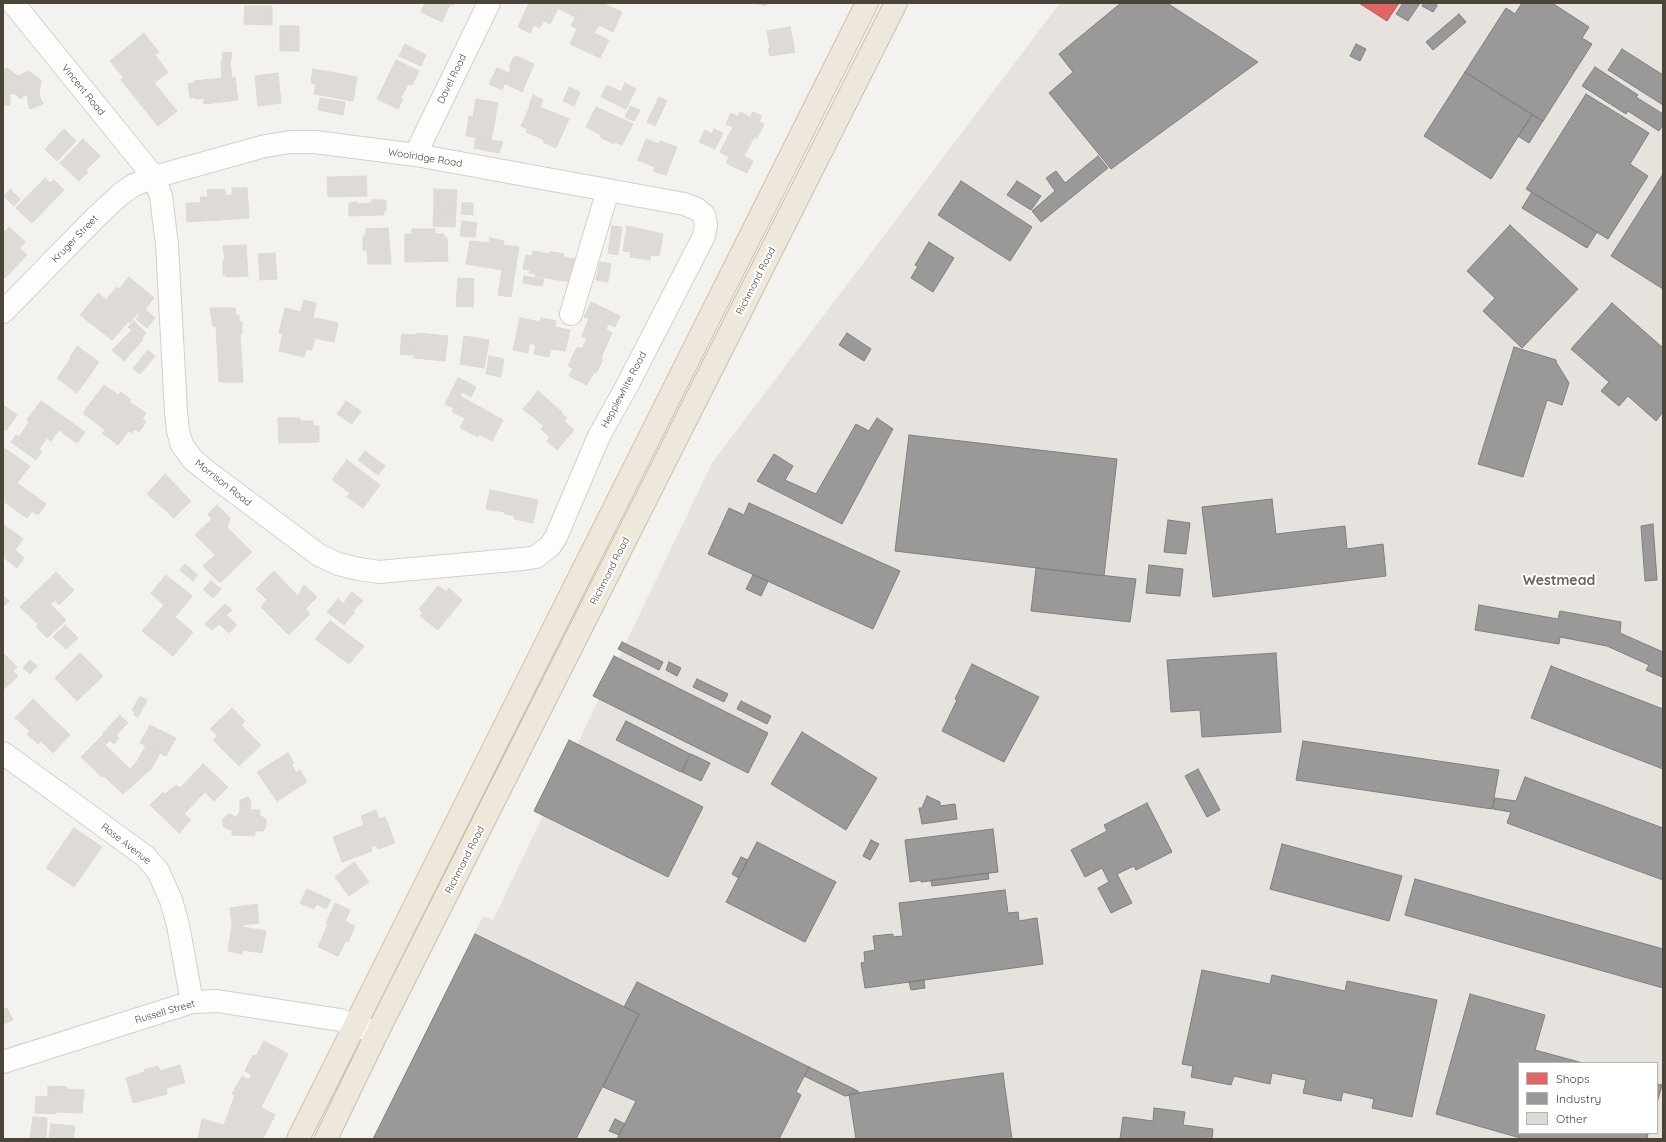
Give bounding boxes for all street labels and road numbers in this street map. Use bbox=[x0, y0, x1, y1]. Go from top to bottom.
street label: Davel Road bbox=[435, 52, 469, 106]
street label: Vincent Road bbox=[59, 62, 107, 118]
street label: Woolridge Road bbox=[387, 146, 463, 170]
street label: Kruger Street bbox=[49, 213, 101, 265]
street label: Richmond Road bbox=[734, 245, 778, 317]
street label: Hepplewhite Road bbox=[599, 350, 649, 430]
street label: Morrison Road bbox=[192, 457, 254, 509]
street label: Richmond Road bbox=[588, 535, 632, 607]
street label: Rose Avenue bbox=[99, 821, 153, 867]
street label: Richmond Road bbox=[443, 824, 487, 896]
street label: Russell Street bbox=[134, 998, 196, 1026]

